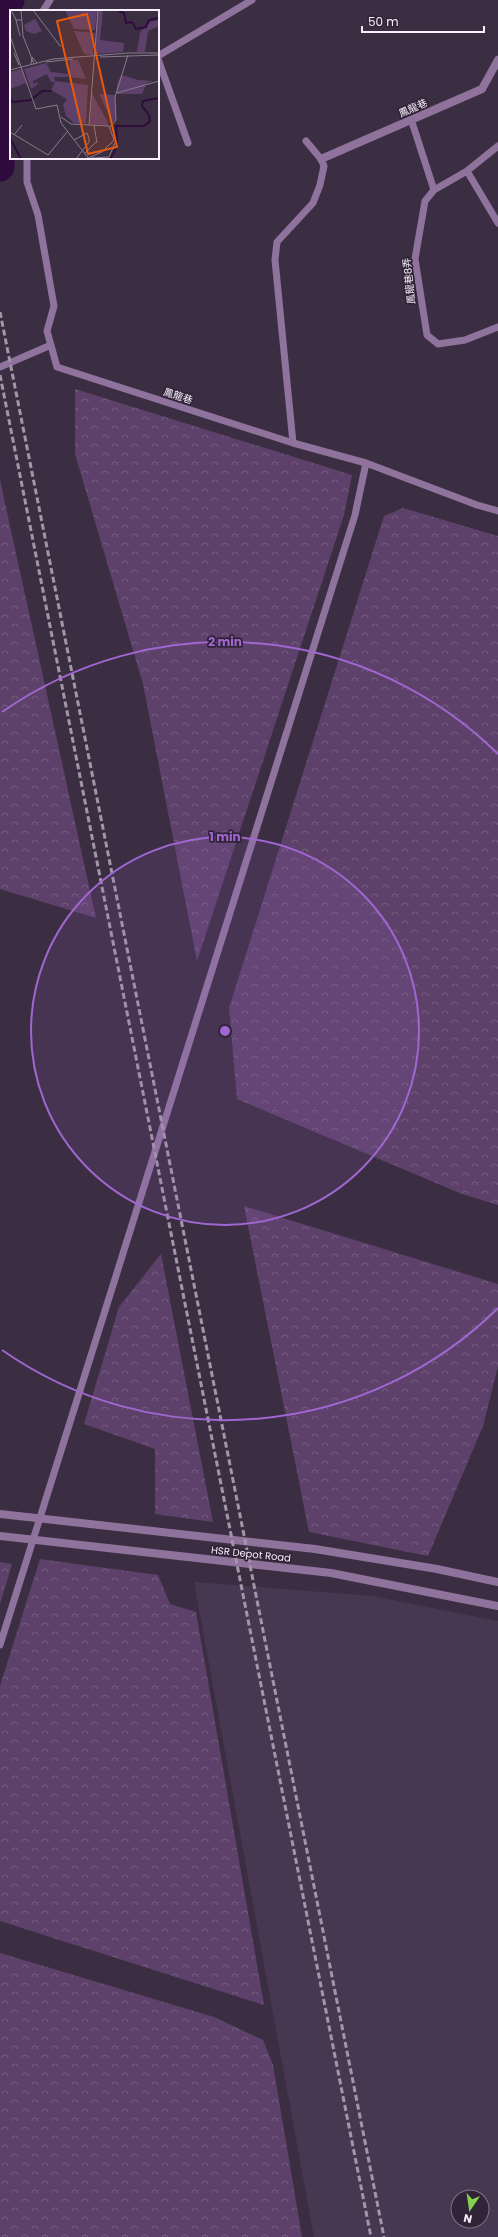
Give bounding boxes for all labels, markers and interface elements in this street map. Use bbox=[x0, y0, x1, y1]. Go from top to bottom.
scale bar bbox=[362, 8, 484, 34]
inset map bbox=[10, 10, 159, 159]
text: 50 m bbox=[368, 13, 399, 30]
street label: 鳳龍巷 bbox=[396, 95, 430, 121]
street label: 鳳龍巷8弄 bbox=[399, 257, 419, 305]
street label: 鳳龍巷 bbox=[161, 384, 195, 408]
text: 2 min bbox=[208, 633, 242, 650]
text: 1 min bbox=[209, 828, 241, 845]
centre of rings bbox=[218, 1024, 232, 1038]
street label: HSR Depot Road bbox=[210, 1542, 292, 1566]
north arrow bbox=[450, 2189, 490, 2229]
text: N bbox=[462, 2210, 474, 2227]

